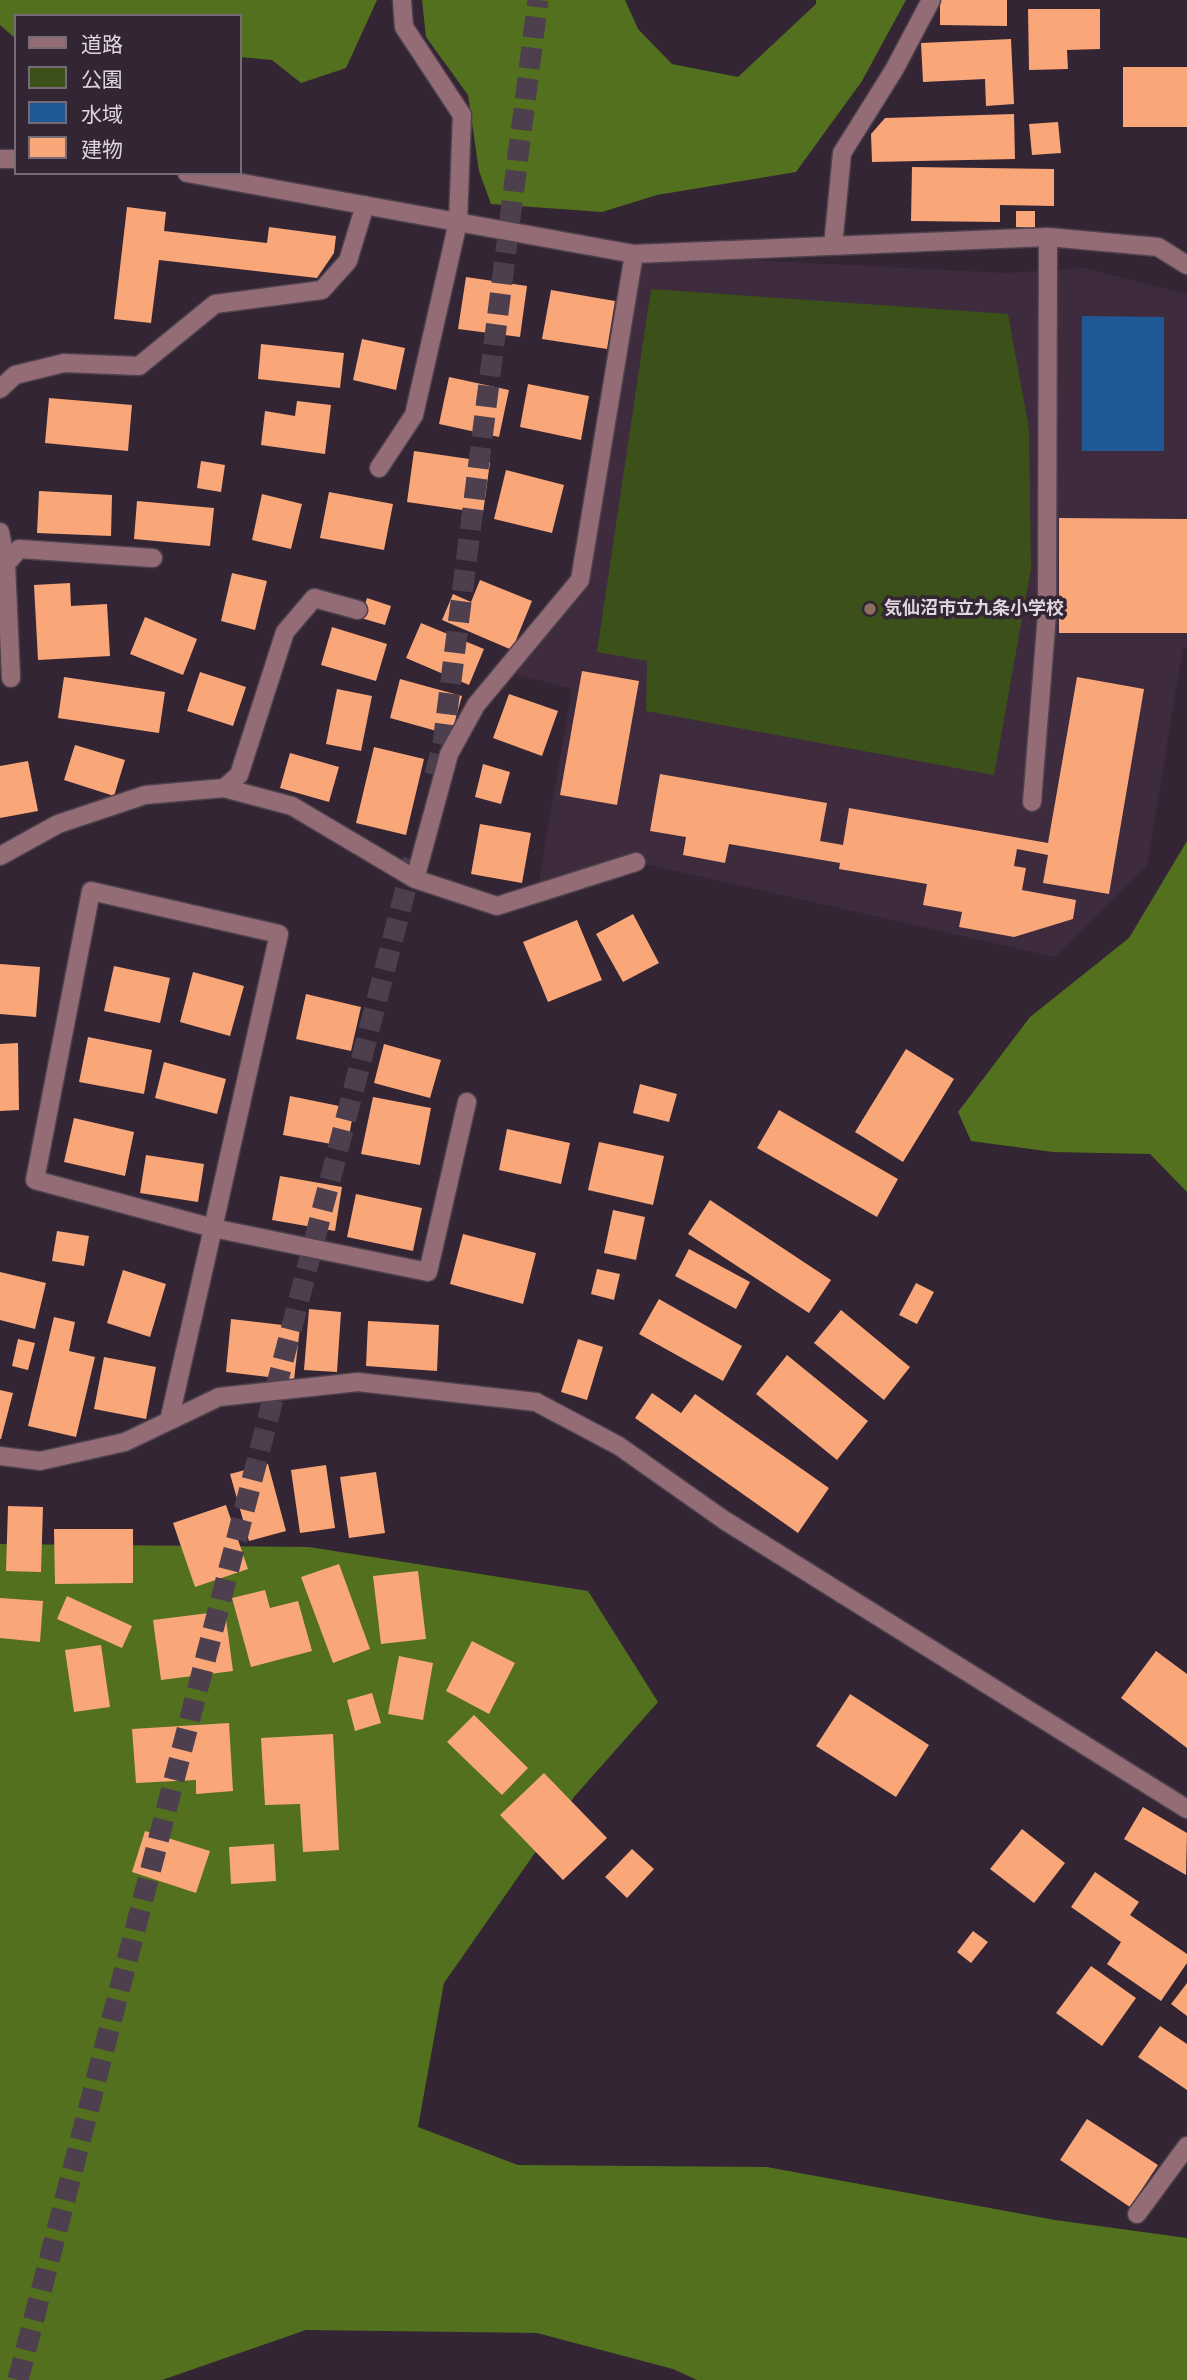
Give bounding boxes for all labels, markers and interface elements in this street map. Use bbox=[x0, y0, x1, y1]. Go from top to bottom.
legend bbox=[14, 14, 242, 175]
text: 道路 bbox=[81, 33, 123, 57]
text: 公園 bbox=[81, 68, 123, 92]
text: 水域 bbox=[81, 103, 123, 127]
text: 建物 bbox=[81, 138, 123, 162]
place label: 気仙沼市立九条小学校 bbox=[884, 598, 1064, 620]
marker: 気仙沼市立九条小学校 bbox=[862, 601, 878, 617]

